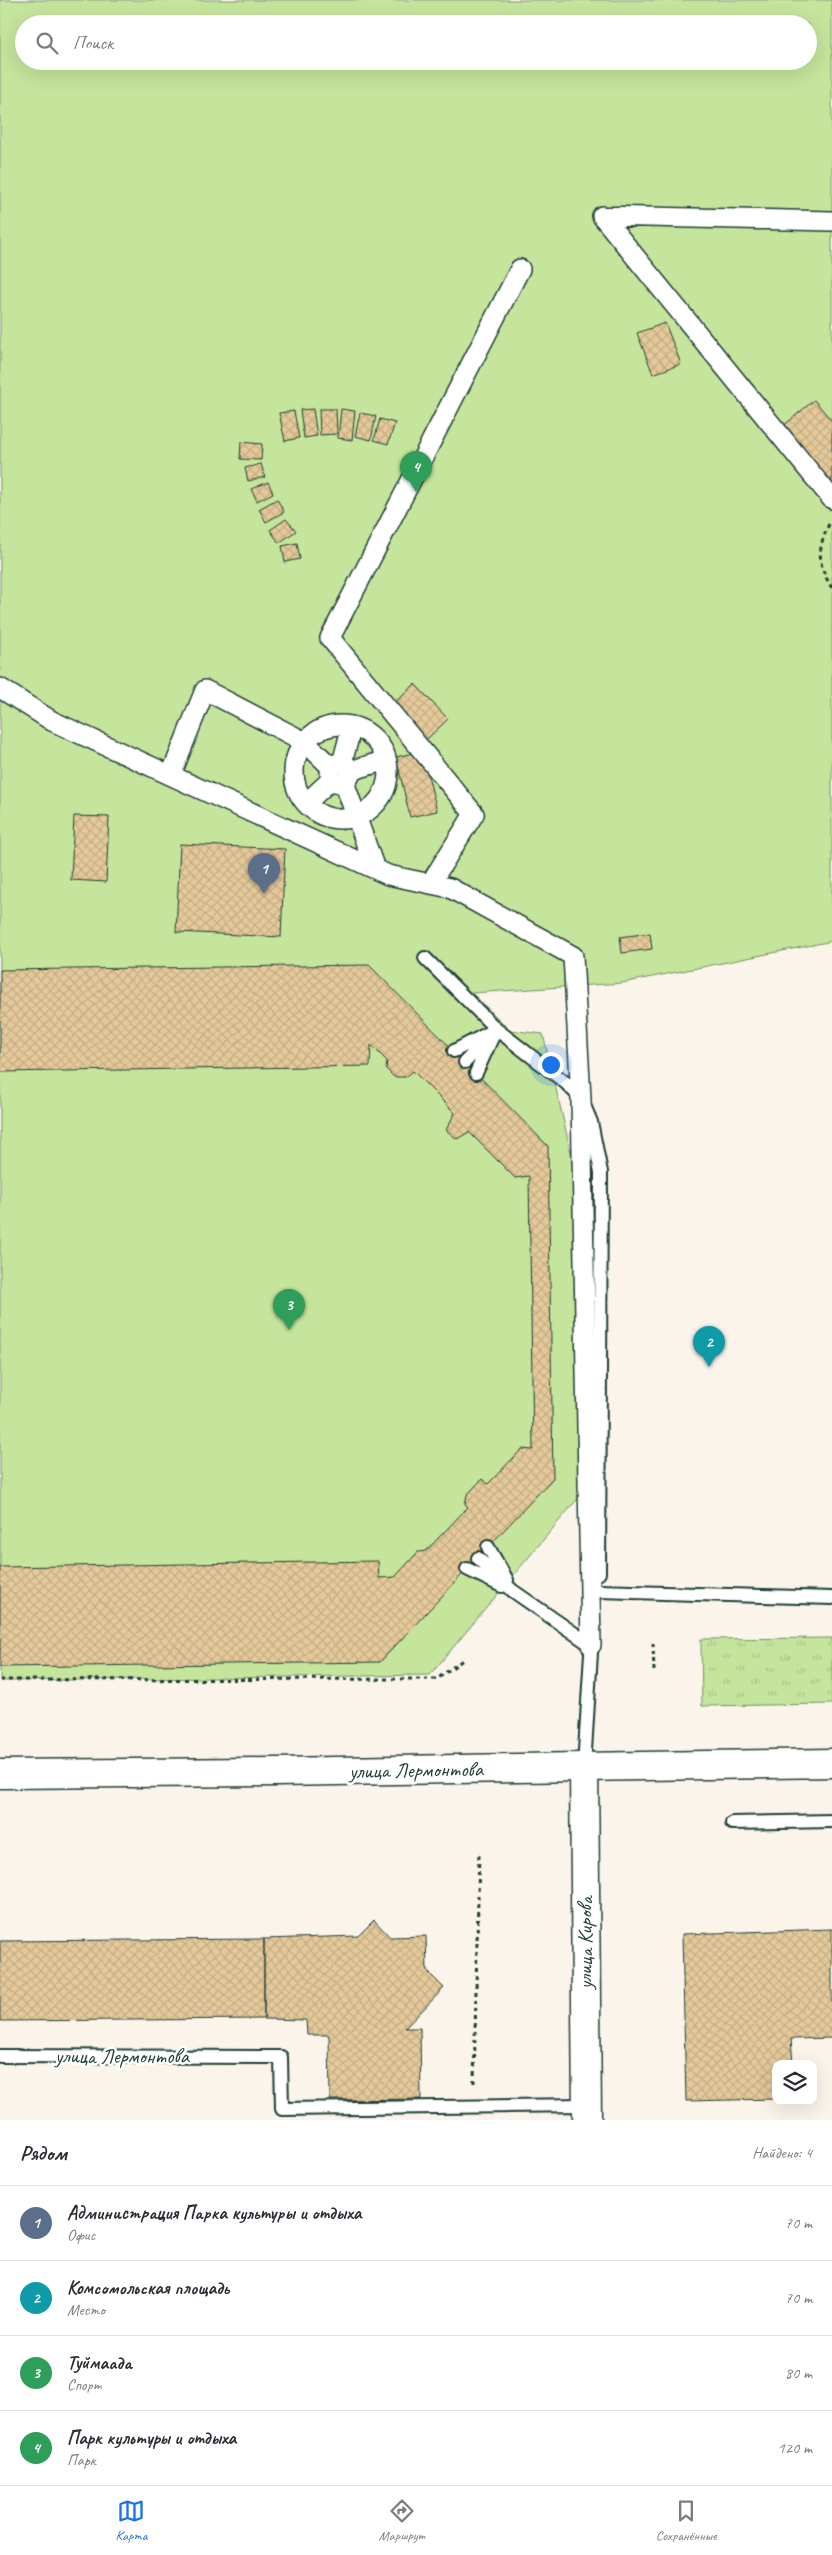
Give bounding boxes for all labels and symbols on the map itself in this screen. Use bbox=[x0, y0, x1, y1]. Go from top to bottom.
pin: 4 bbox=[400, 451, 432, 492]
pin: 1 bbox=[248, 853, 280, 894]
your location bbox=[538, 1052, 564, 1078]
pin: 3 bbox=[273, 1289, 305, 1330]
pin: 2 bbox=[693, 1326, 725, 1367]
street label: улица Лермонтова bbox=[347, 1756, 485, 1784]
street label: улица Кирова bbox=[572, 1894, 598, 1991]
street label: улица Лермонтова bbox=[53, 2043, 191, 2069]

